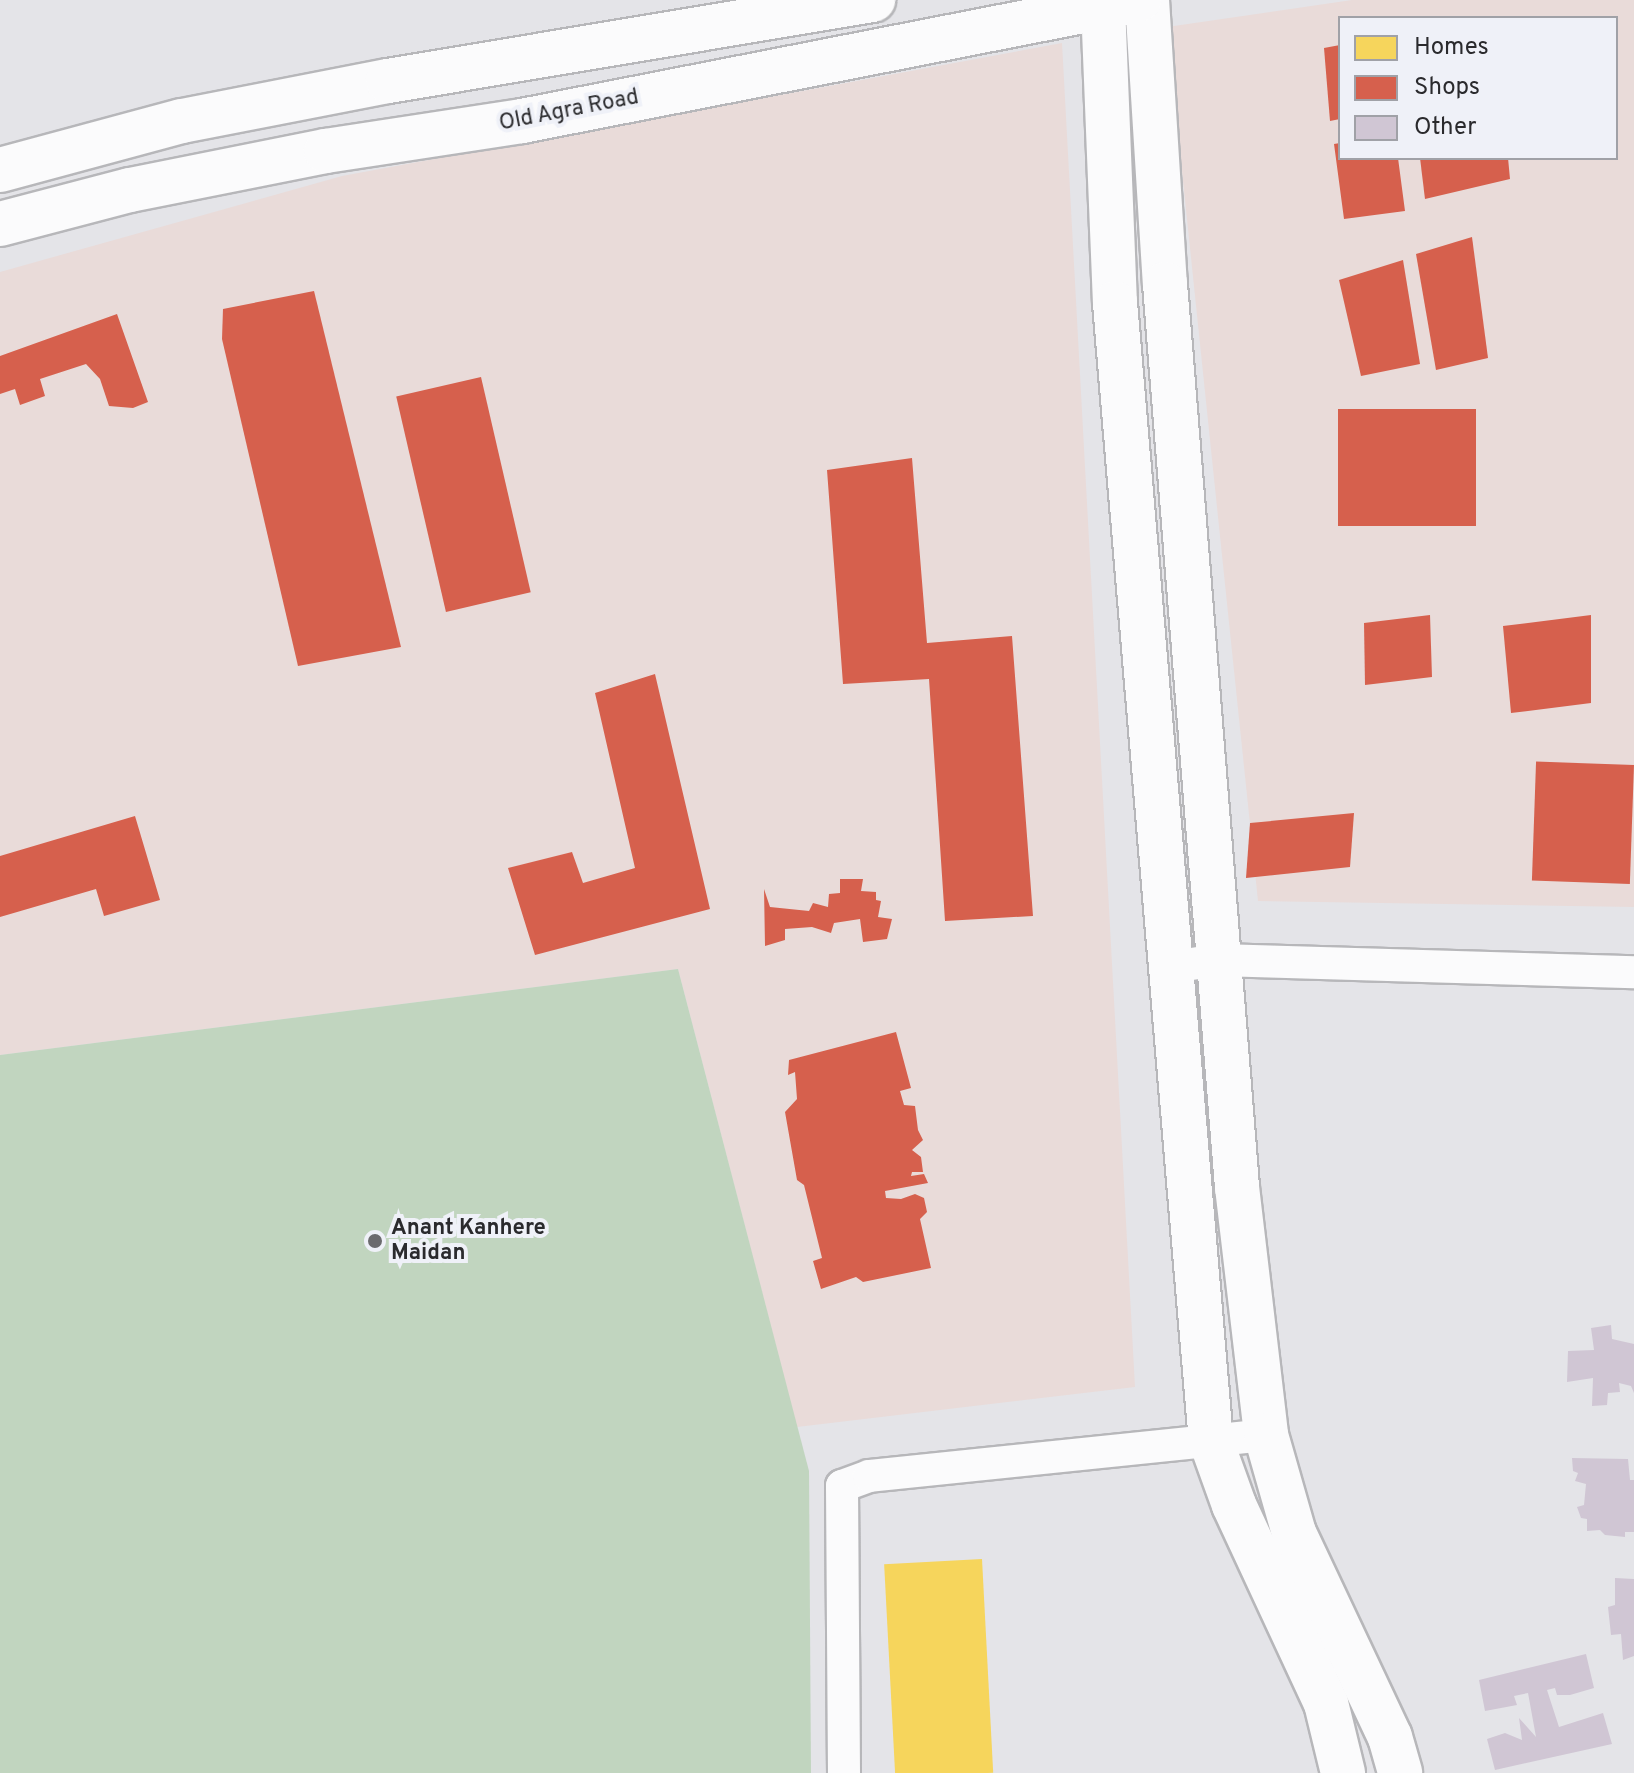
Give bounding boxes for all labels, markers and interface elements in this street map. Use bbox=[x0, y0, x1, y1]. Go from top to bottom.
legend bbox=[1338, 16, 1618, 160]
text: Homes bbox=[1414, 33, 1489, 63]
text: Shops bbox=[1414, 73, 1480, 103]
street label: Old Agra Road bbox=[497, 84, 641, 138]
text: Other bbox=[1414, 113, 1476, 143]
place label: Anant Kanhere Maidan bbox=[391, 1215, 546, 1266]
marker: Anant Kanhere Maidan bbox=[366, 1232, 384, 1250]

